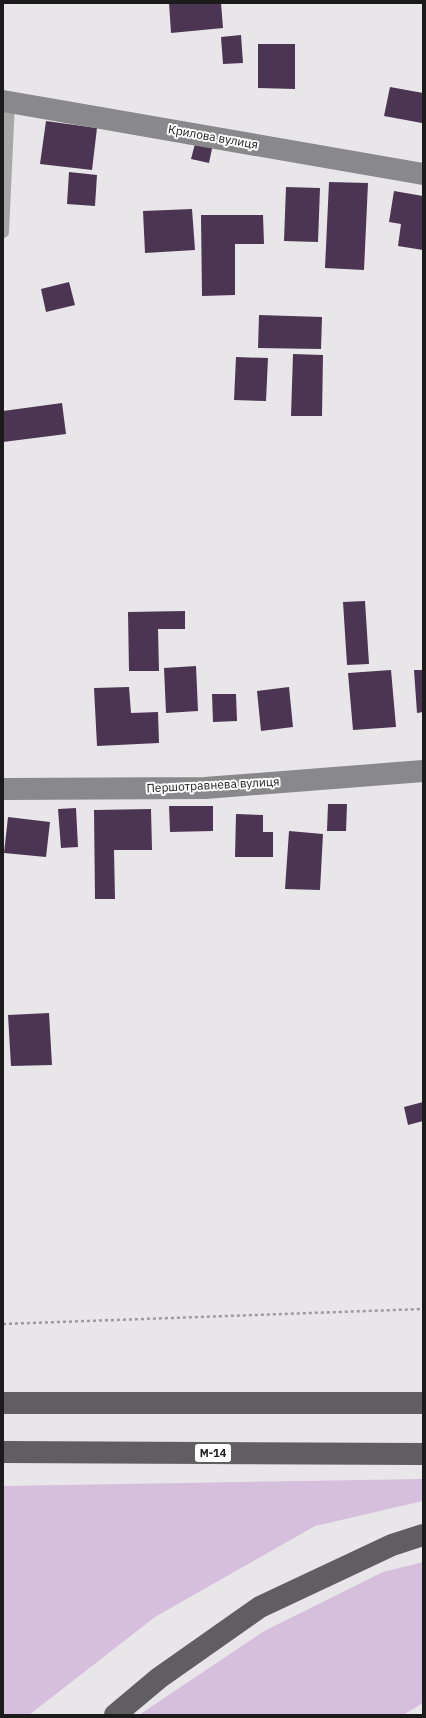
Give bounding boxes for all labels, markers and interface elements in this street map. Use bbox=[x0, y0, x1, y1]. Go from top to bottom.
street label: Крилова вулиця bbox=[167, 121, 259, 152]
street label: Першотравнева вулиця bbox=[146, 774, 280, 795]
road number: М-14 bbox=[195, 1444, 231, 1462]

